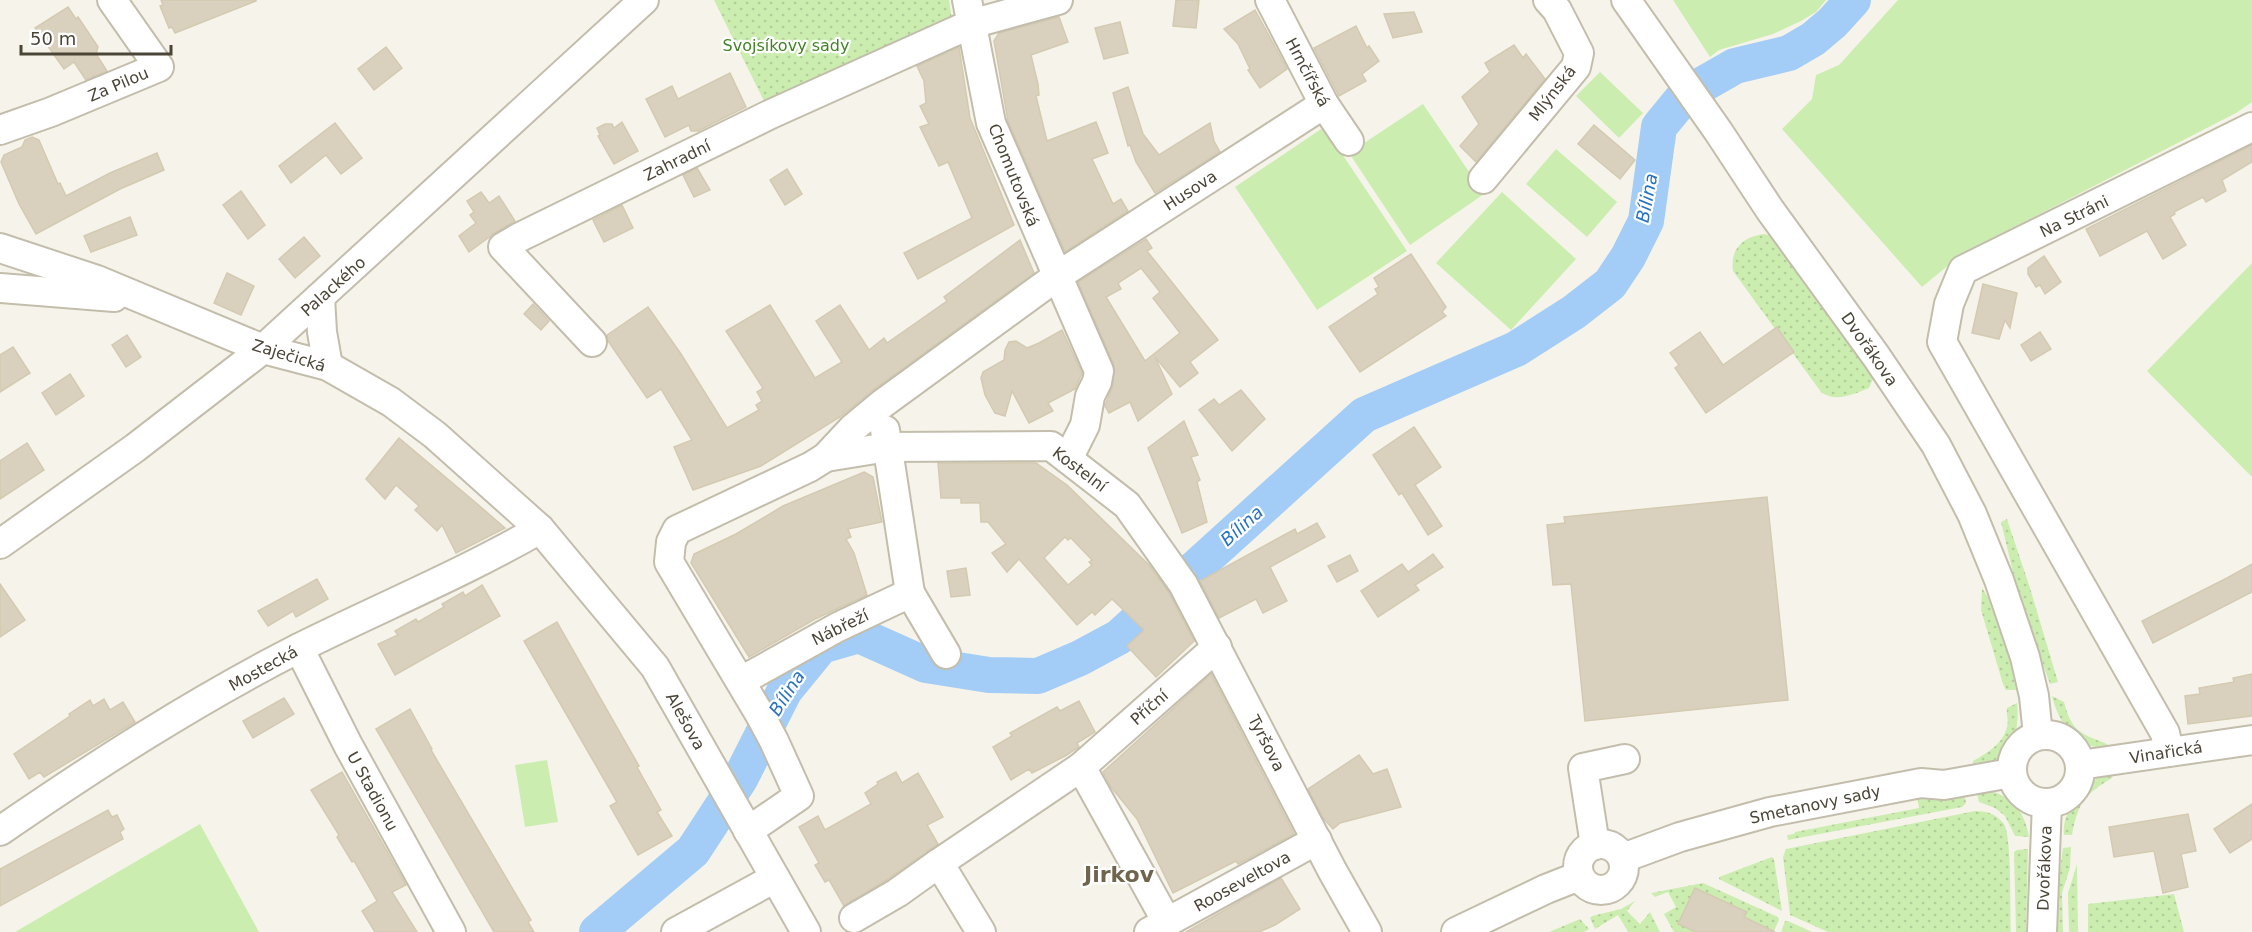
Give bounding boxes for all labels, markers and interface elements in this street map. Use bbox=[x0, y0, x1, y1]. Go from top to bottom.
scale bar bbox=[21, 18, 171, 56]
text: 50 m bbox=[30, 28, 76, 49]
street label: Hrnčířská bbox=[1281, 34, 1334, 110]
park label: Svojsíkovy sady bbox=[723, 36, 849, 55]
street label: Mlýnská bbox=[1525, 62, 1580, 125]
street label: Za Pilou bbox=[85, 63, 151, 106]
street label: Chomutovská bbox=[984, 121, 1043, 230]
street label: Zahradní bbox=[641, 136, 714, 185]
street label: Husova bbox=[1160, 166, 1220, 215]
water label: Bílina bbox=[1631, 171, 1662, 224]
street label: Na Stráni bbox=[2037, 192, 2112, 241]
street label: Palackého bbox=[297, 252, 370, 320]
street label: Dvořákova bbox=[1837, 309, 1902, 390]
street label: Zaječická bbox=[250, 335, 328, 376]
street label: Kostelní bbox=[1049, 443, 1111, 496]
water label: Bílina bbox=[1216, 501, 1267, 550]
street label: Nábřeží bbox=[809, 605, 872, 649]
street label: Mostecká bbox=[226, 642, 301, 695]
water label: Bílina bbox=[764, 666, 809, 719]
street label: Příční bbox=[1127, 685, 1172, 729]
street label: Alešova bbox=[662, 689, 709, 753]
street label: Tyršova bbox=[1244, 711, 1289, 775]
street label: Vinařická bbox=[2128, 737, 2204, 768]
street label: U Stadionu bbox=[343, 748, 402, 834]
street label: Smetanovy sady bbox=[1748, 781, 1882, 828]
street label: Dvořákova bbox=[2034, 825, 2055, 911]
street label: Rooseveltova bbox=[1191, 847, 1294, 916]
district label: Jirkov bbox=[1082, 862, 1155, 887]

